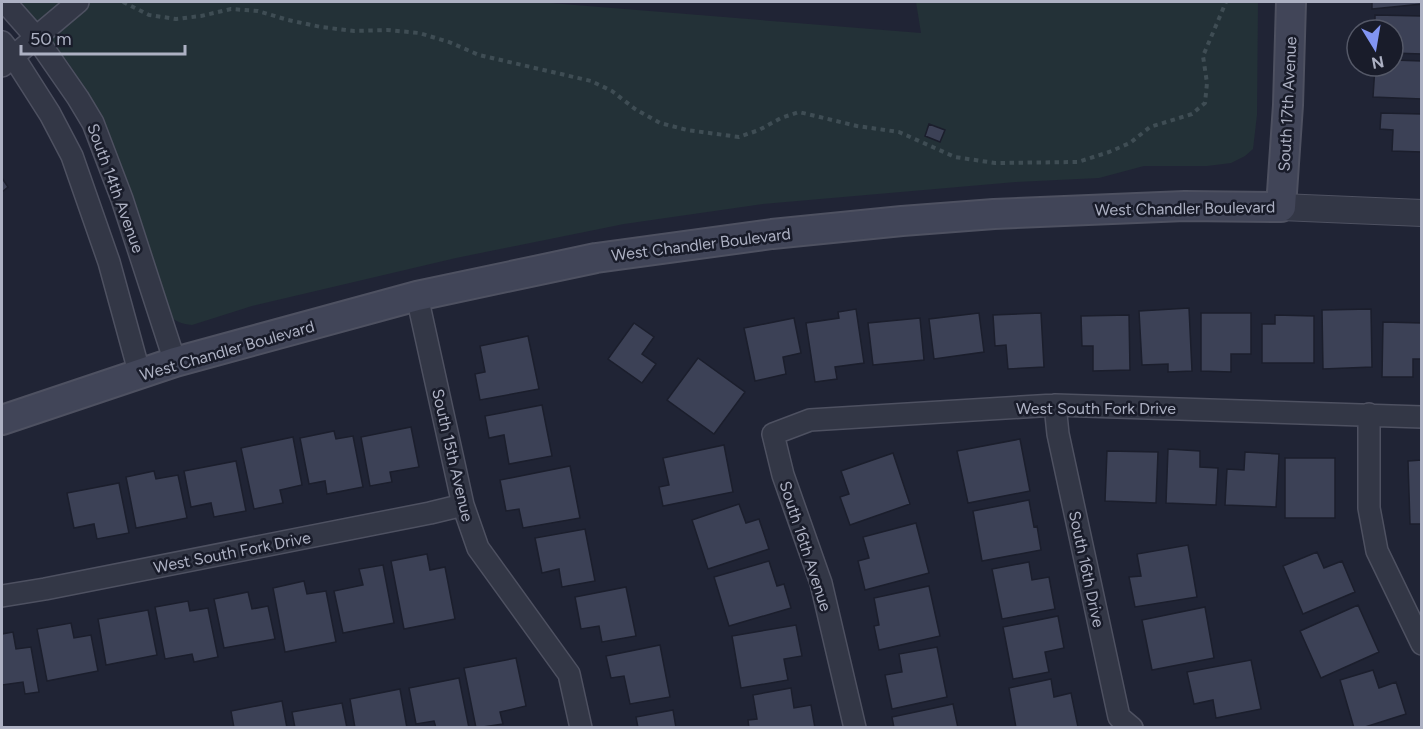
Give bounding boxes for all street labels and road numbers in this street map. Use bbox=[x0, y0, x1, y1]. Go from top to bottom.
street label: South 17th Avenue bbox=[1274, 36, 1301, 172]
street label: South 14th Avenue bbox=[83, 121, 148, 256]
street label: West Chandler Boulevard bbox=[1095, 197, 1275, 220]
street label: West Chandler Boulevard bbox=[610, 224, 792, 265]
street label: West Chandler Boulevard bbox=[138, 316, 317, 384]
street label: South 15th Avenue bbox=[428, 387, 477, 524]
street label: West South Fork Drive bbox=[1016, 399, 1176, 418]
street label: South 16th Avenue bbox=[776, 479, 836, 614]
street label: South 16th Drive bbox=[1065, 509, 1108, 629]
street label: West South Fork Drive bbox=[152, 528, 313, 577]

